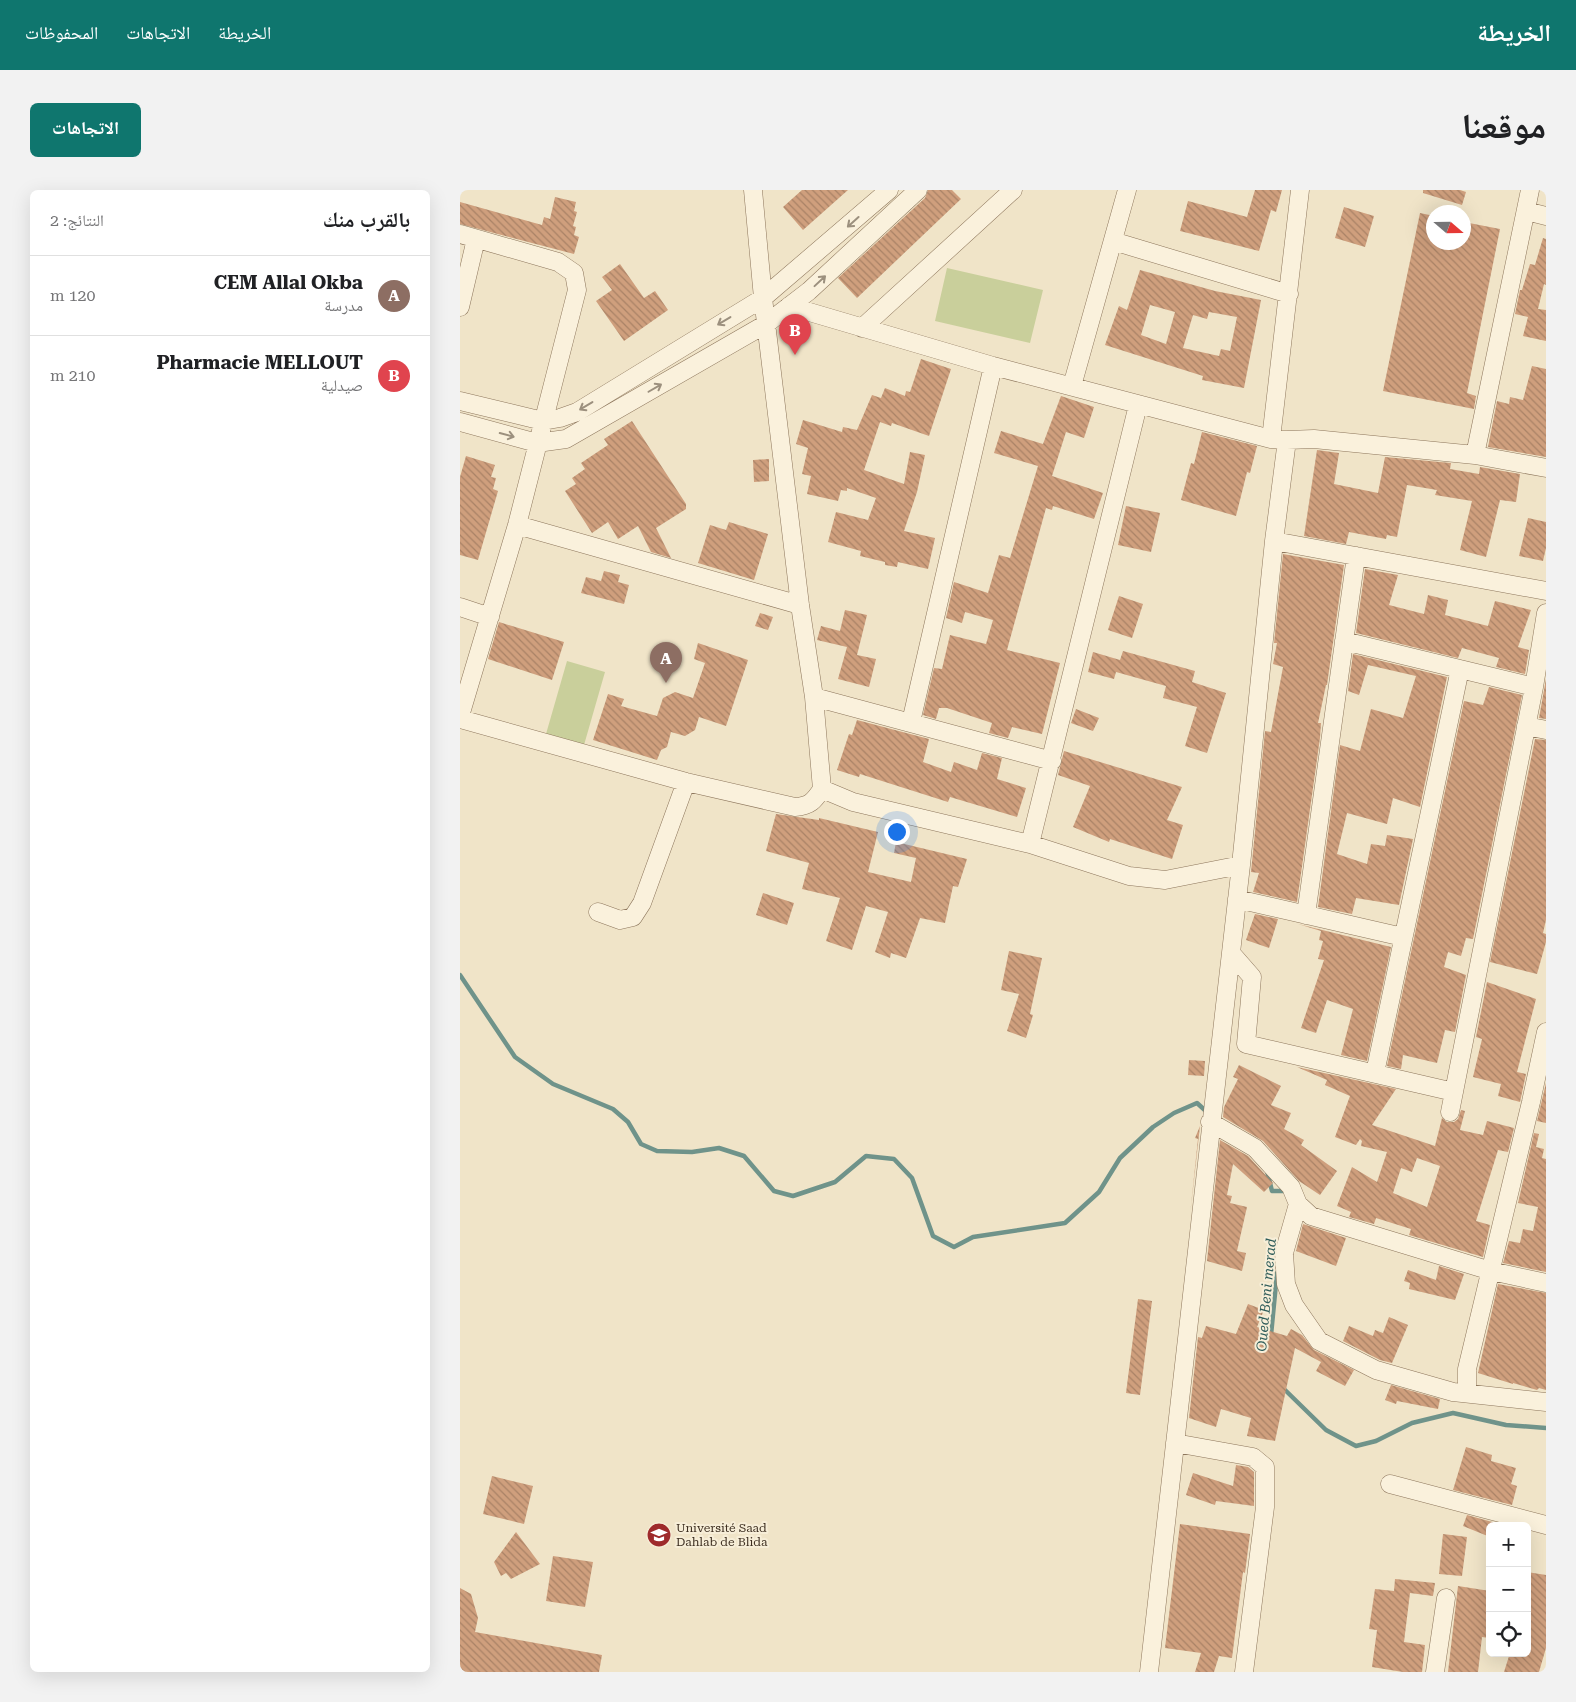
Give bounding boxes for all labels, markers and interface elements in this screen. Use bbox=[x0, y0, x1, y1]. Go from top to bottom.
text: الخريطة bbox=[1477, 19, 1551, 47]
text: المحفوظات bbox=[25, 22, 98, 43]
text: الاتجاهات bbox=[126, 22, 190, 43]
text: الخريطة bbox=[218, 22, 271, 43]
button: الاتجاهات bbox=[30, 103, 141, 157]
text: موقعنا bbox=[1461, 106, 1546, 147]
north arrow bbox=[1426, 205, 1471, 250]
text: بالقرب منك bbox=[323, 208, 410, 232]
text: النتائج: 2 bbox=[50, 211, 104, 230]
one-way arrow bbox=[846, 217, 859, 228]
text: CEM Allal Okba bbox=[214, 271, 363, 294]
one-way arrow bbox=[813, 275, 826, 287]
text: 120 m bbox=[50, 286, 96, 305]
text: A bbox=[388, 286, 400, 305]
text: مدرسة bbox=[324, 296, 363, 315]
pin: B bbox=[779, 314, 811, 355]
one-way arrow bbox=[718, 317, 732, 327]
text: Pharmacie MELLOUT bbox=[156, 351, 363, 374]
text: 210 m bbox=[50, 366, 96, 385]
text: B bbox=[388, 366, 400, 385]
text: صيدلية bbox=[321, 376, 363, 395]
one-way arrow bbox=[647, 383, 661, 393]
one-way arrow bbox=[579, 402, 593, 412]
one-way arrow bbox=[499, 431, 515, 441]
pin: A bbox=[650, 642, 682, 683]
your location bbox=[884, 819, 910, 845]
water label: Oued Beni merad bbox=[1253, 1237, 1279, 1352]
place label: Université Saad Dahlab de Blida bbox=[676, 1521, 768, 1549]
school or university icon: Université Saad Dahlab de Blida bbox=[646, 1522, 672, 1548]
map controls bbox=[1486, 1522, 1531, 1657]
button: + bbox=[1486, 1522, 1531, 1567]
button: − bbox=[1486, 1567, 1531, 1612]
button: locate bbox=[1486, 1612, 1531, 1657]

